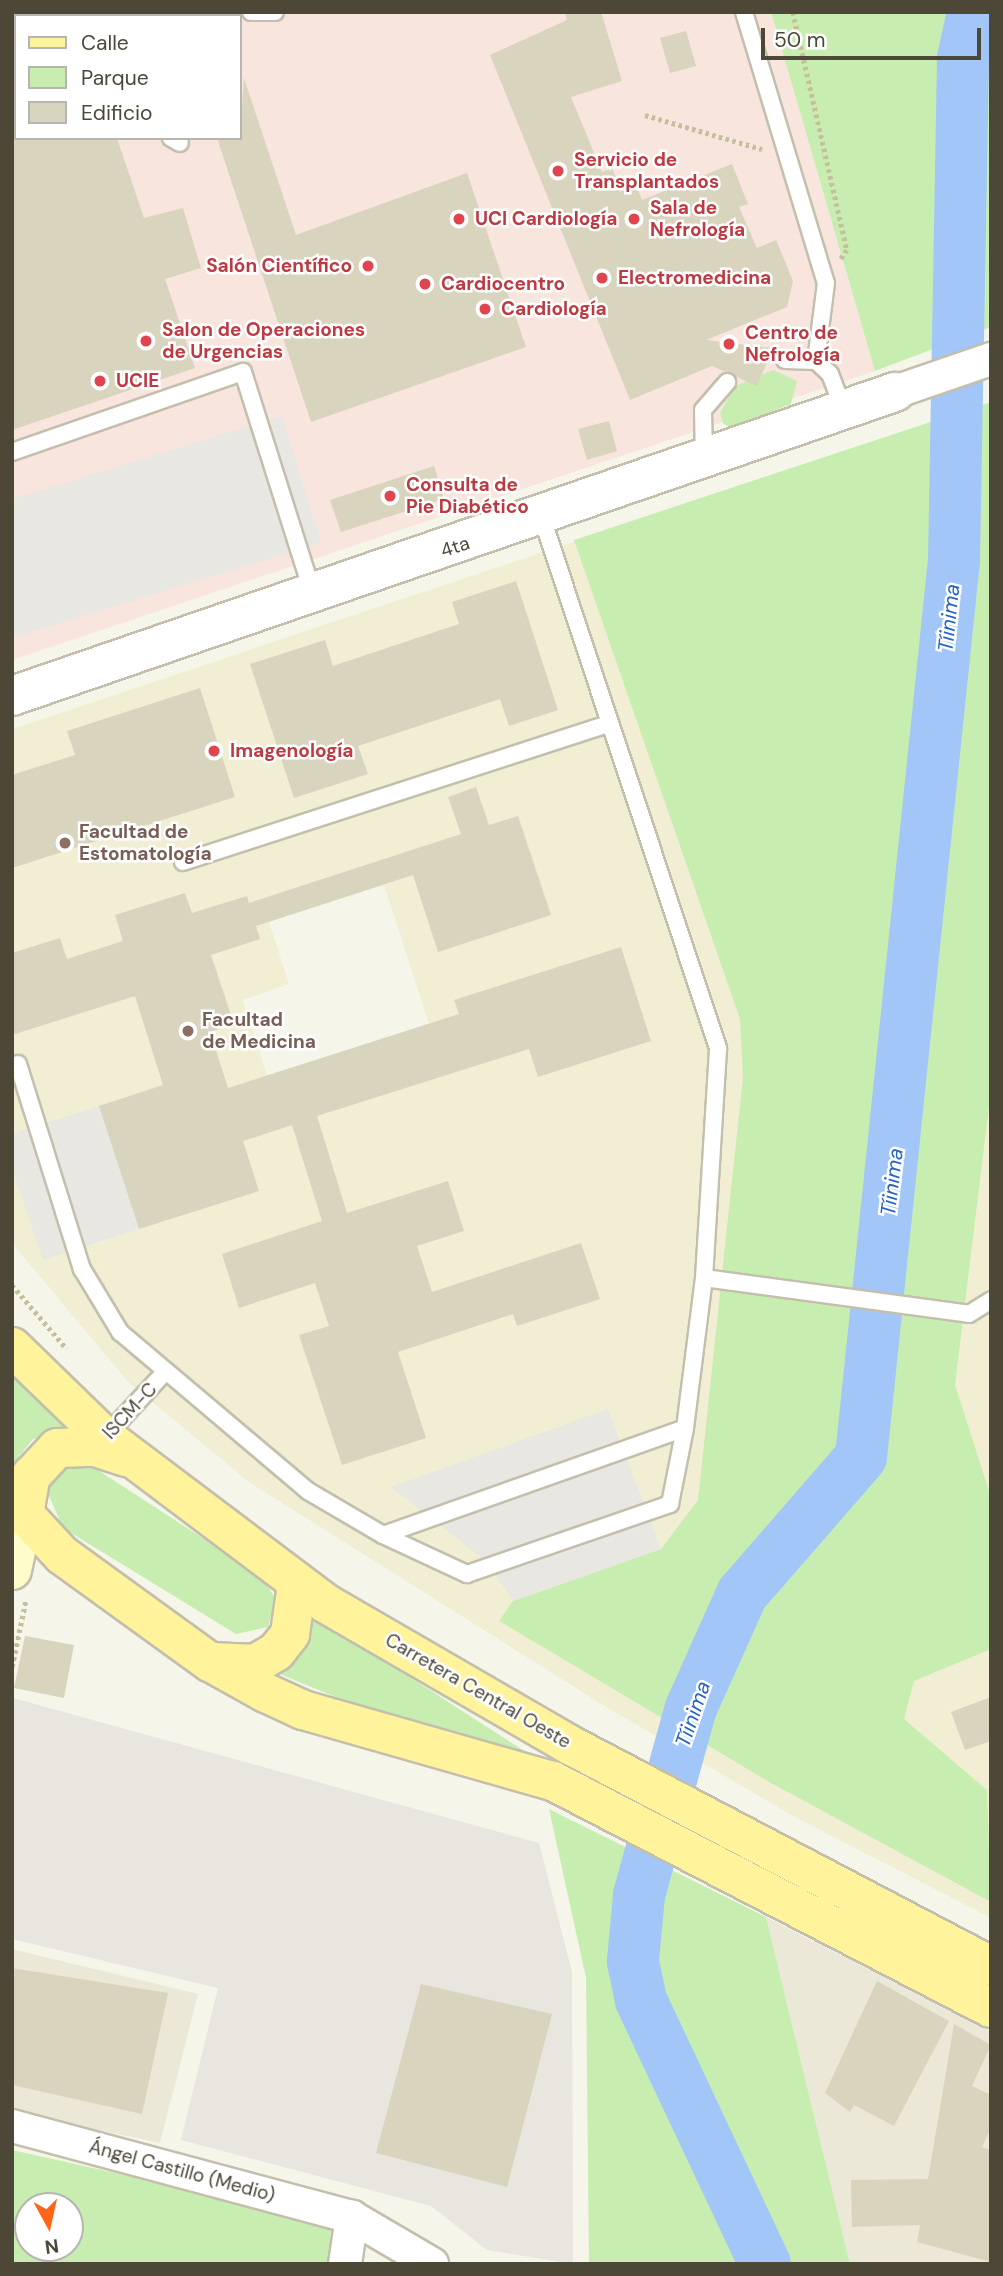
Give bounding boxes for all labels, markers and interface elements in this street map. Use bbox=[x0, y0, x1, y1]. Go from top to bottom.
legend bbox=[14, 14, 242, 140]
scale bar bbox=[765, 14, 986, 58]
text: 50 m bbox=[774, 26, 825, 54]
text: Calle bbox=[81, 29, 129, 57]
text: Parque bbox=[81, 64, 149, 92]
text: Edificio bbox=[81, 99, 152, 127]
place label: Servicio de Transplantados bbox=[574, 149, 719, 193]
marker: Servicio de Transplantados bbox=[548, 161, 568, 181]
place label: Sala de Nefrología bbox=[650, 197, 745, 241]
place label: UCI Cardiología bbox=[475, 208, 617, 230]
marker: UCI Cardiología bbox=[449, 209, 469, 229]
marker: Sala de Nefrología bbox=[624, 209, 644, 229]
place label: Salón Científico bbox=[206, 255, 352, 277]
marker: Salón Científico bbox=[358, 256, 378, 276]
place label: Electromedicina bbox=[618, 267, 771, 289]
marker: Electromedicina bbox=[592, 268, 612, 288]
place label: Cardiocentro bbox=[441, 273, 565, 295]
marker: Cardiocentro bbox=[415, 274, 435, 294]
place label: Cardiología bbox=[501, 298, 607, 320]
marker: Cardiología bbox=[475, 299, 495, 319]
place label: Salon de Operaciones de Urgencias bbox=[162, 319, 365, 363]
place label: Centro de Nefrología bbox=[745, 322, 840, 366]
marker: Salon de Operaciones de Urgencias bbox=[136, 331, 156, 351]
marker: Centro de Nefrología bbox=[719, 334, 739, 354]
place label: UCIE bbox=[116, 370, 159, 392]
marker: UCIE bbox=[90, 371, 110, 391]
place label: Consulta de Pie Diabético bbox=[406, 474, 529, 518]
marker: Consulta de Pie Diabético bbox=[380, 486, 400, 506]
street label: 4ta bbox=[438, 532, 472, 562]
water label: Tíinima bbox=[933, 583, 965, 653]
place label: Imagenología bbox=[230, 740, 353, 762]
marker: Imagenología bbox=[204, 741, 224, 761]
place label: Facultad de Estomatología bbox=[79, 821, 212, 865]
marker: Facultad de Estomatología bbox=[57, 835, 73, 851]
place label: Facultad de Medicina bbox=[202, 1009, 316, 1053]
marker: Facultad de Medicina bbox=[180, 1023, 196, 1039]
water label: Tíinima bbox=[875, 1147, 909, 1217]
street label: ISCM-C bbox=[98, 1378, 162, 1444]
street label: Carretera Central Oeste bbox=[381, 1628, 575, 1754]
water label: Tíinima bbox=[670, 1678, 716, 1750]
street label: Ángel Castillo (Medio) bbox=[87, 2135, 277, 2207]
north arrow bbox=[14, 2192, 84, 2262]
text: N bbox=[43, 2233, 60, 2260]

